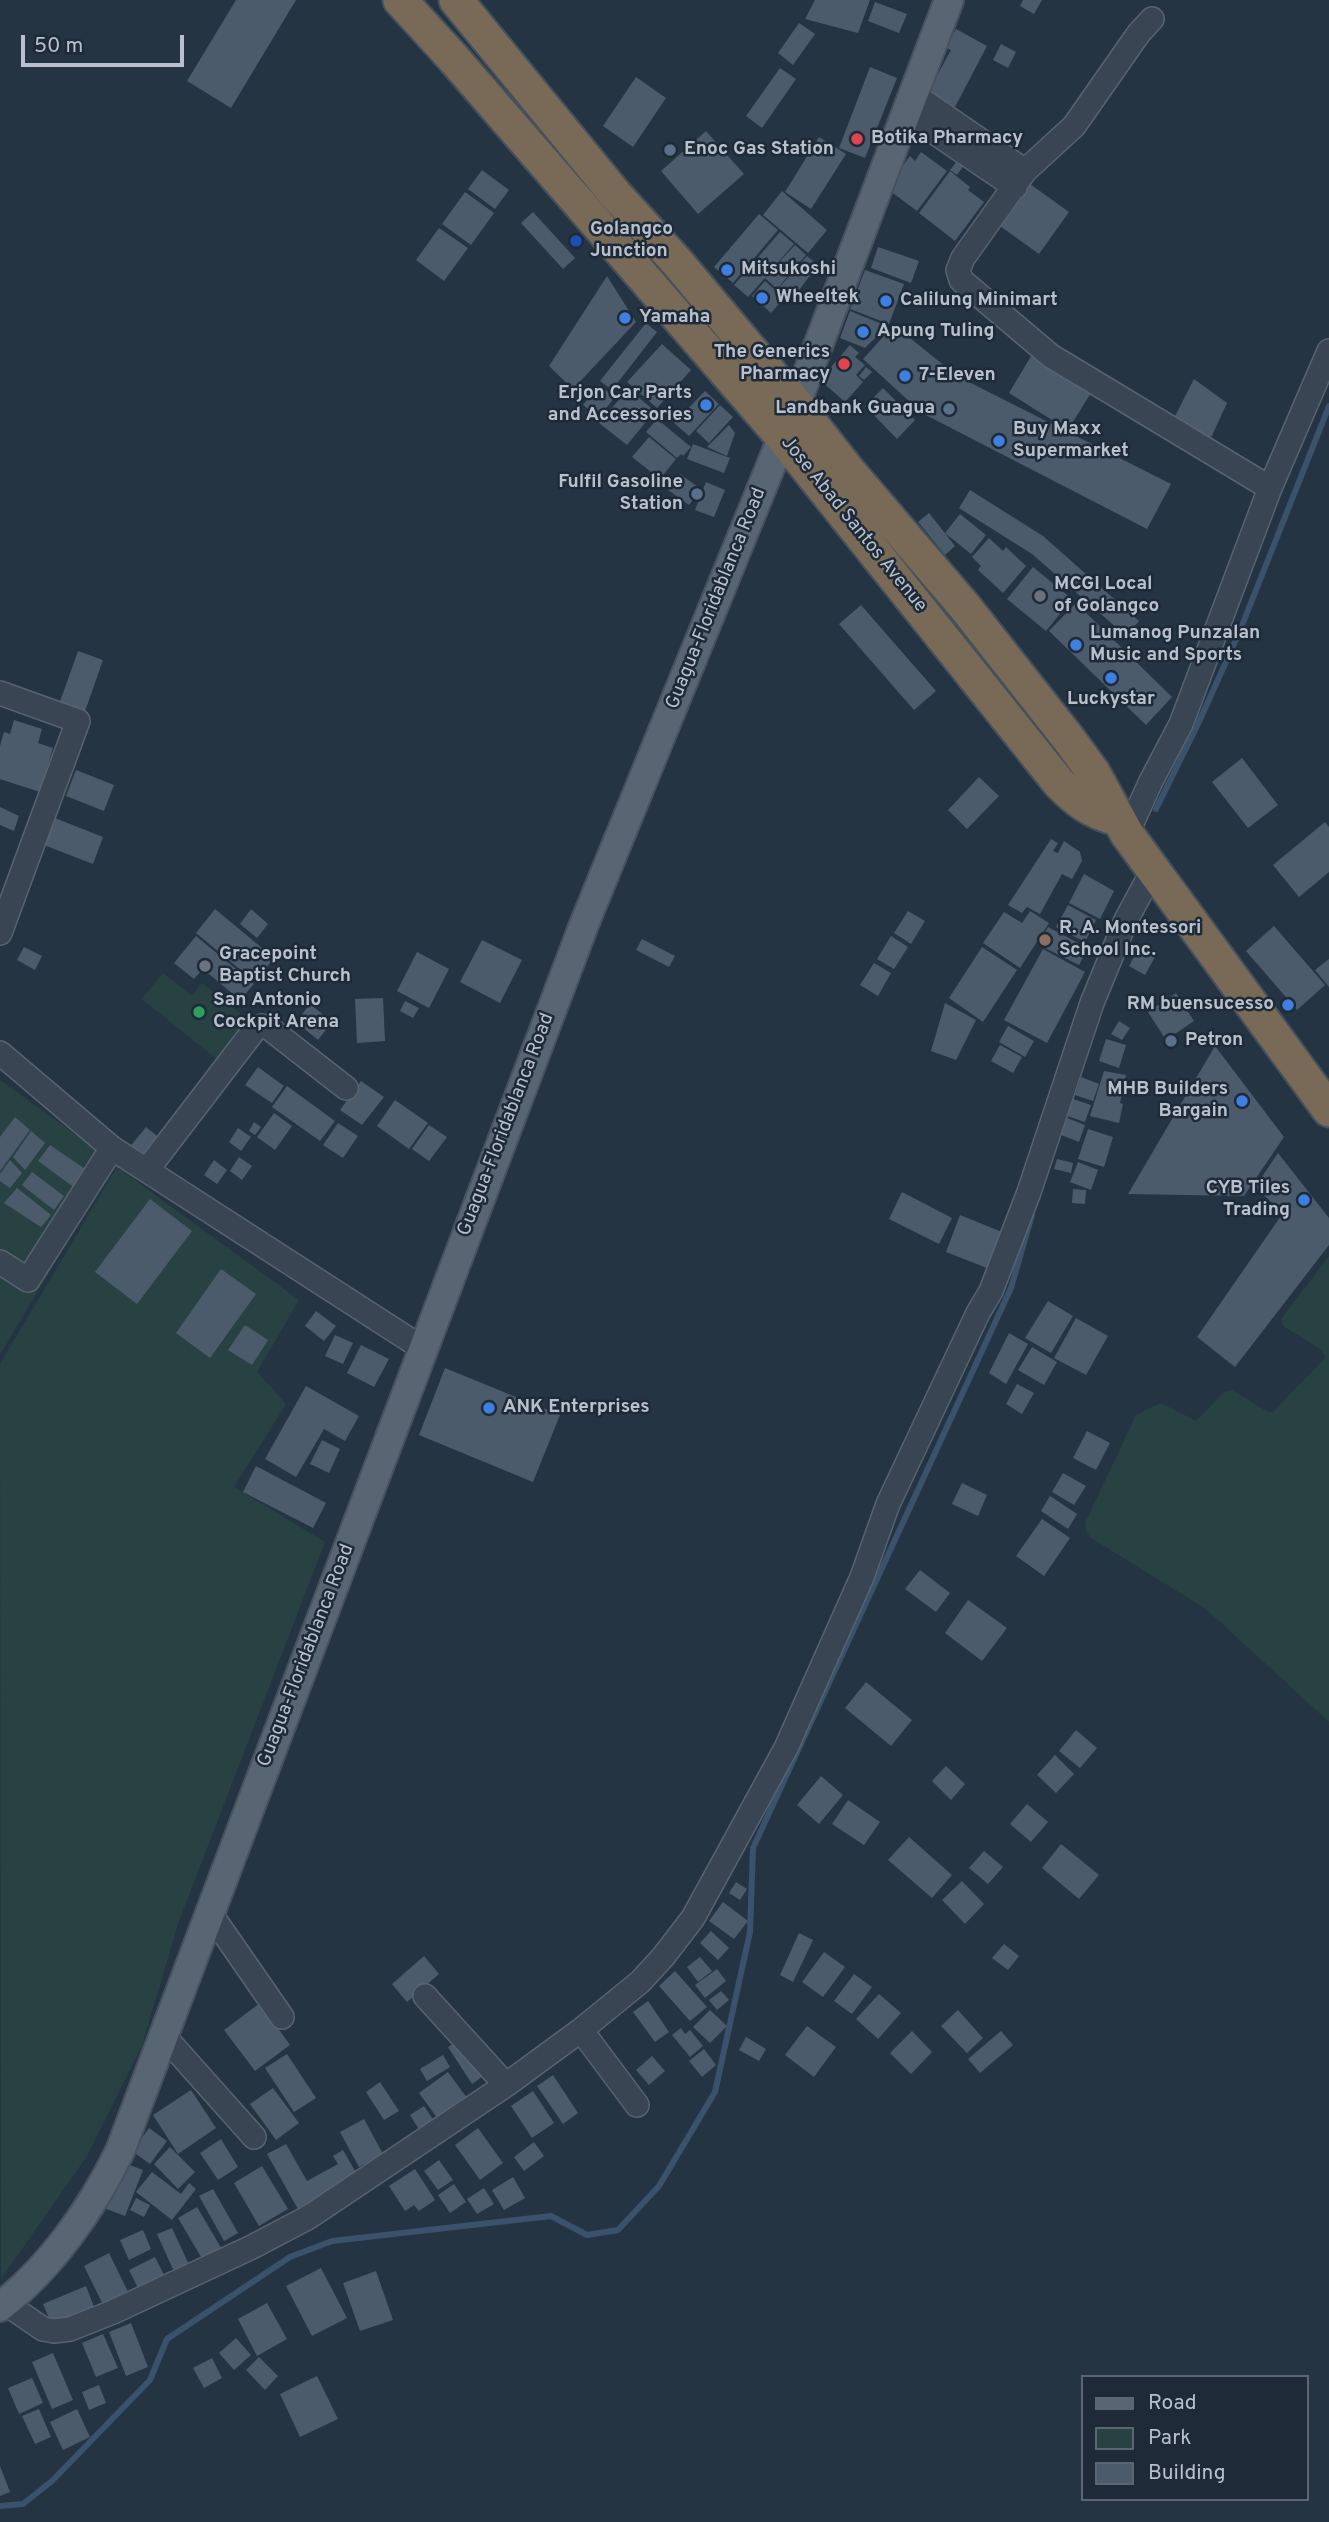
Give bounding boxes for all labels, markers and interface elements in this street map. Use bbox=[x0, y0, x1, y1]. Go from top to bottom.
scale bar bbox=[24, 21, 187, 65]
text: 50 m bbox=[34, 33, 83, 60]
place label: Botika Pharmacy bbox=[871, 128, 1023, 150]
marker: Botika Pharmacy bbox=[849, 131, 865, 147]
place label: Enoc Gas Station bbox=[684, 139, 834, 161]
marker: Enoc Gas Station bbox=[662, 142, 678, 158]
place label: Golangco Junction bbox=[590, 219, 673, 263]
marker: Golangco Junction bbox=[568, 233, 584, 249]
place label: Mitsukoshi bbox=[741, 259, 836, 281]
marker: Mitsukoshi bbox=[719, 262, 735, 278]
place label: Wheeltek bbox=[776, 287, 859, 309]
marker: Wheeltek bbox=[754, 290, 770, 306]
place label: Calilung Minimart bbox=[900, 290, 1058, 312]
marker: Calilung Minimart bbox=[878, 293, 894, 309]
place label: Yamaha bbox=[639, 307, 710, 329]
marker: Yamaha bbox=[617, 310, 633, 326]
place label: Apung Tuling bbox=[877, 321, 995, 343]
marker: Apung Tuling bbox=[855, 324, 871, 340]
place label: The Generics Pharmacy bbox=[714, 342, 830, 386]
marker: The Generics Pharmacy bbox=[836, 356, 852, 372]
place label: 7-Eleven bbox=[919, 365, 996, 387]
marker: 7-Eleven bbox=[897, 368, 913, 384]
place label: Erjon Car Parts and Accessories bbox=[548, 383, 692, 427]
marker: Erjon Car Parts and Accessories bbox=[698, 397, 714, 413]
place label: Landbank Guagua bbox=[775, 398, 935, 420]
marker: Landbank Guagua bbox=[941, 401, 957, 417]
place label: Buy Maxx Supermarket bbox=[1013, 419, 1129, 463]
street label: Jose Abad Santos Avenue bbox=[775, 432, 931, 618]
marker: Buy Maxx Supermarket bbox=[991, 433, 1007, 449]
place label: Fulfil Gasoline Station bbox=[558, 472, 683, 516]
street label: Guagua-Floridablanca Road bbox=[662, 485, 772, 713]
marker: Fulfil Gasoline Station bbox=[689, 486, 705, 502]
place label: MCGI Local of Golangco bbox=[1054, 574, 1159, 618]
marker: MCGI Local of Golangco bbox=[1032, 588, 1048, 604]
place label: Lumanog Punzalan Music and Sports bbox=[1090, 623, 1260, 667]
marker: Lumanog Punzalan Music and Sports bbox=[1068, 637, 1084, 653]
marker: Luckystar bbox=[1103, 670, 1119, 686]
place label: Luckystar bbox=[1067, 689, 1155, 711]
place label: R. A. Montessori School Inc. bbox=[1059, 918, 1201, 962]
marker: R. A. Montessori School Inc. bbox=[1037, 932, 1053, 948]
place label: Gracepoint Baptist Church bbox=[219, 944, 351, 988]
marker: Gracepoint Baptist Church bbox=[197, 958, 213, 974]
place label: San Antonio Cockpit Arena bbox=[213, 990, 339, 1034]
place label: RM buensucesso bbox=[1127, 994, 1274, 1016]
marker: RM buensucesso bbox=[1280, 997, 1296, 1013]
marker: San Antonio Cockpit Arena bbox=[191, 1004, 207, 1020]
street label: Guagua-Floridablanca Road bbox=[454, 1010, 560, 1240]
place label: Petron bbox=[1185, 1030, 1243, 1052]
marker: Petron bbox=[1163, 1033, 1179, 1049]
place label: MHB Builders Bargain bbox=[1107, 1079, 1228, 1123]
marker: MHB Builders Bargain bbox=[1234, 1093, 1250, 1109]
place label: CYB Tiles Trading bbox=[1206, 1178, 1290, 1222]
marker: CYB Tiles Trading bbox=[1296, 1192, 1312, 1208]
place label: ANK Enterprises bbox=[503, 1397, 650, 1419]
marker: ANK Enterprises bbox=[481, 1400, 497, 1416]
street label: Guagua-Floridablanca Road bbox=[254, 1541, 360, 1771]
legend bbox=[1080, 2375, 1308, 2501]
text: Road bbox=[1148, 2390, 1197, 2417]
text: Park bbox=[1148, 2425, 1191, 2452]
text: Building bbox=[1148, 2460, 1226, 2487]

